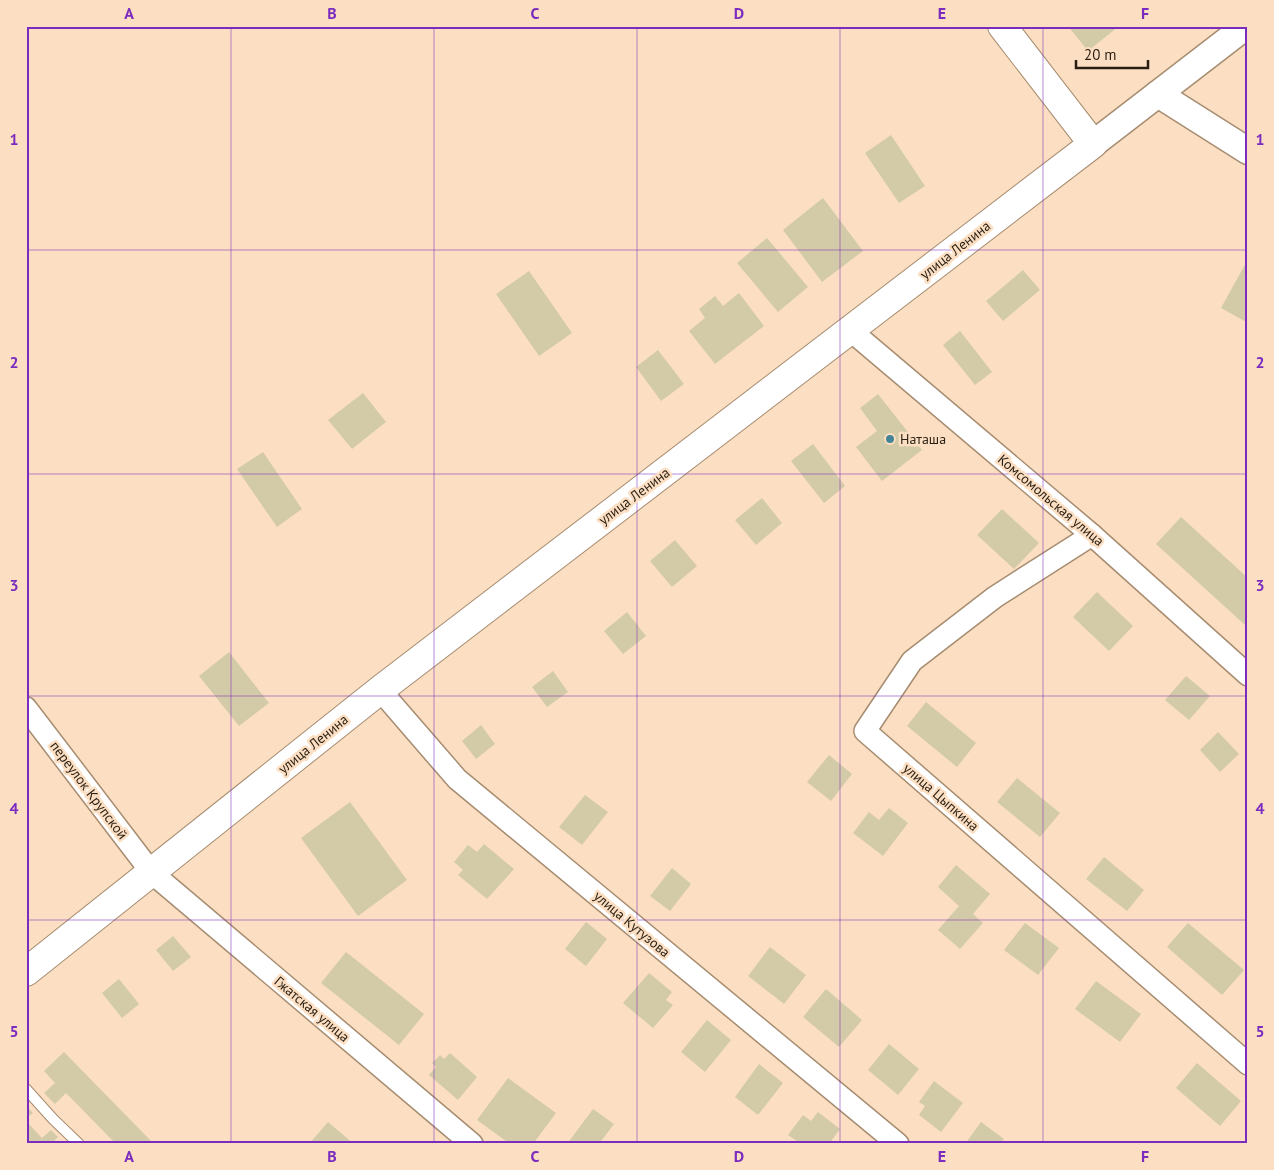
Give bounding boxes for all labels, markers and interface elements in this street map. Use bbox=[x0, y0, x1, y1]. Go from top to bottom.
text: A bbox=[124, 3, 134, 23]
text: B bbox=[327, 3, 337, 23]
text: C bbox=[531, 3, 540, 23]
text: D bbox=[734, 3, 744, 23]
text: E bbox=[938, 3, 946, 23]
text: F bbox=[1141, 3, 1149, 23]
scale bar bbox=[1076, 38, 1149, 70]
text: 20 m bbox=[1084, 45, 1117, 64]
text: 1 bbox=[9, 129, 19, 149]
text: 1 bbox=[1255, 129, 1265, 149]
street label: улица Ленина bbox=[916, 217, 994, 283]
text: 2 bbox=[9, 352, 19, 372]
text: 2 bbox=[1255, 352, 1265, 372]
place label: Наташа bbox=[900, 430, 946, 448]
marker: Наташа bbox=[884, 433, 896, 445]
street label: Комсомольская улица bbox=[994, 450, 1108, 550]
street label: улица Ленина bbox=[595, 463, 673, 529]
text: 3 bbox=[9, 575, 19, 595]
text: 3 bbox=[1255, 575, 1265, 595]
street label: улица Ленина bbox=[274, 710, 352, 778]
street label: переулок Крупской bbox=[46, 737, 132, 843]
street label: улица Цыпкина bbox=[899, 759, 983, 835]
text: 4 bbox=[9, 798, 19, 818]
text: 4 bbox=[1255, 798, 1265, 818]
street label: улица Кутузова bbox=[590, 887, 674, 961]
street label: Гжатская улица bbox=[271, 972, 353, 1046]
text: 5 bbox=[9, 1021, 19, 1041]
text: 5 bbox=[1255, 1021, 1265, 1041]
text: A bbox=[124, 1146, 134, 1166]
text: B bbox=[327, 1146, 337, 1166]
text: C bbox=[531, 1146, 540, 1166]
text: D bbox=[734, 1146, 744, 1166]
text: E bbox=[938, 1146, 946, 1166]
text: F bbox=[1141, 1146, 1149, 1166]

